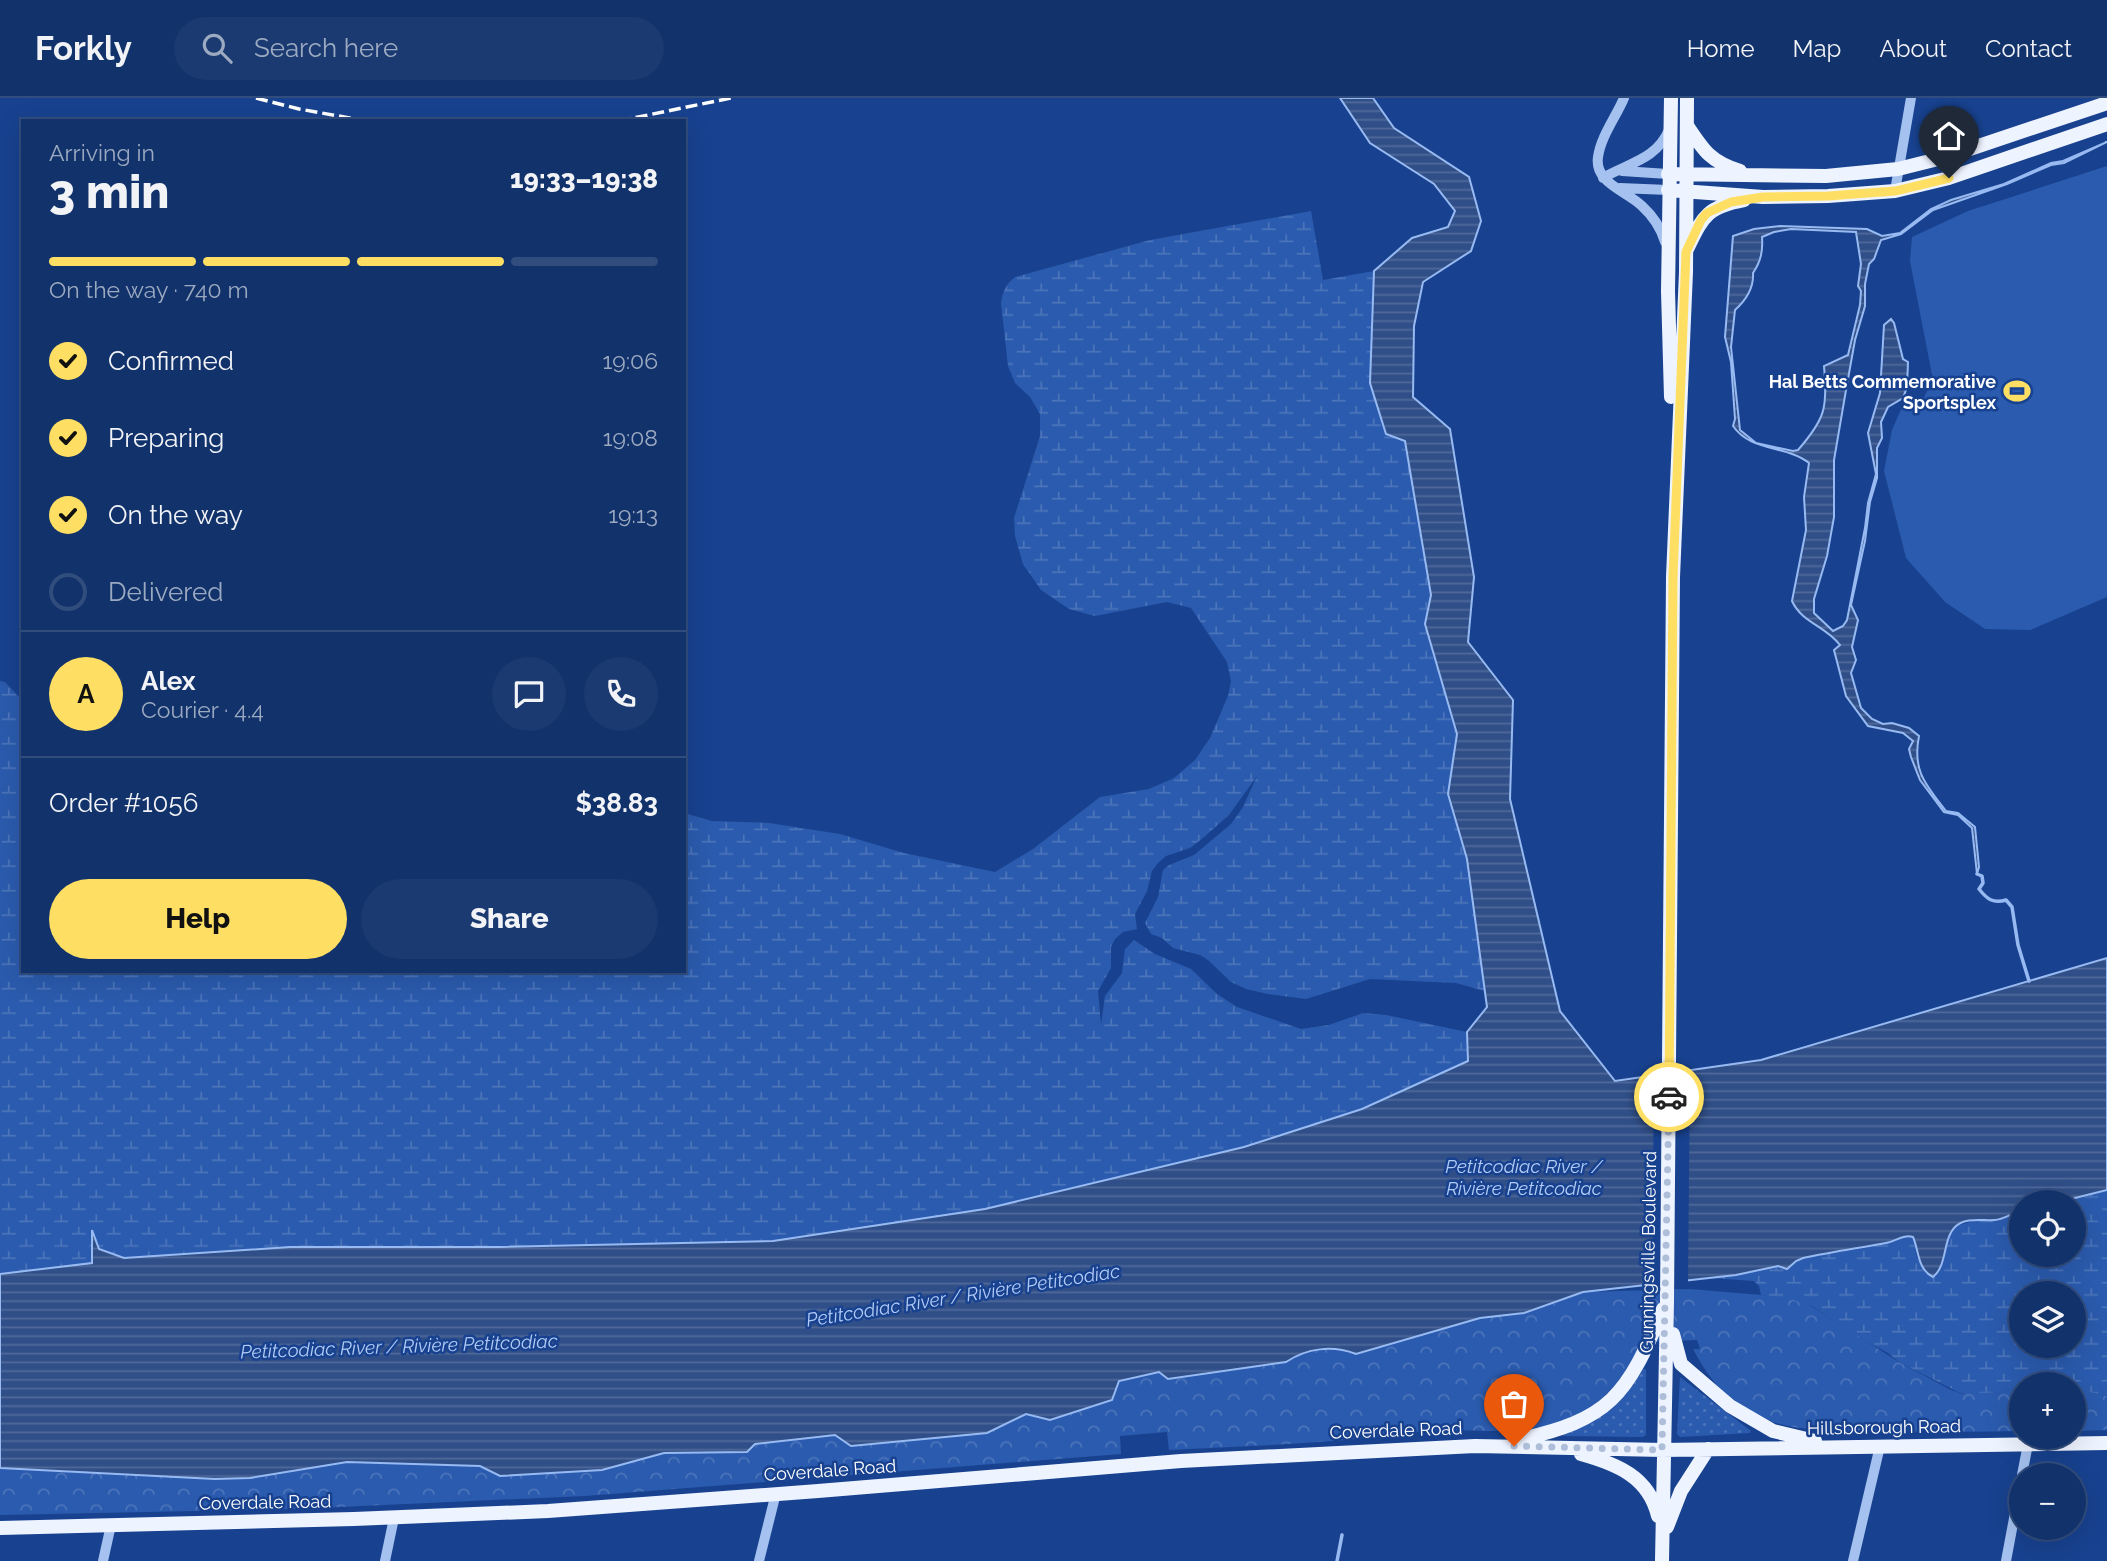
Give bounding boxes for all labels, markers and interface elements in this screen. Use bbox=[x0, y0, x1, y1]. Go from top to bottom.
search box bbox=[174, 17, 664, 80]
text: Forkly bbox=[35, 29, 132, 68]
icon: search bbox=[198, 29, 236, 67]
text: Search here bbox=[254, 33, 398, 63]
text: Home bbox=[1687, 34, 1755, 63]
text: Map bbox=[1793, 34, 1841, 63]
text: About bbox=[1879, 34, 1947, 63]
text: Contact bbox=[1985, 34, 2072, 63]
pin bbox=[1919, 106, 1979, 178]
icon: home bbox=[1930, 117, 1968, 155]
text: Arriving in bbox=[49, 139, 155, 166]
text: 19:33–19:38 bbox=[510, 164, 658, 194]
text: 3 min bbox=[49, 165, 169, 219]
text: On the way · 740 m bbox=[49, 276, 249, 303]
icon: check bbox=[49, 342, 87, 380]
text: Confirmed bbox=[108, 346, 234, 376]
text: 19:06 bbox=[602, 347, 658, 374]
place label: Hal Betts Commemorative Sportsplex bbox=[1769, 371, 1996, 413]
sports icon: Hal Betts Commemorative Sportsplex bbox=[2002, 376, 2032, 406]
icon: check bbox=[49, 419, 87, 457]
text: Preparing bbox=[108, 423, 224, 453]
text: 19:08 bbox=[603, 424, 658, 451]
icon: check bbox=[49, 496, 87, 534]
text: On the way bbox=[108, 500, 243, 530]
text: 19:13 bbox=[608, 501, 658, 528]
text: Delivered bbox=[108, 577, 223, 607]
button: chat bbox=[492, 657, 566, 731]
button: phone bbox=[584, 657, 658, 731]
text: Alex bbox=[141, 666, 196, 696]
text: A bbox=[77, 679, 95, 709]
text: Courier · 4.4 bbox=[141, 696, 264, 723]
text: Order #1056 bbox=[49, 788, 198, 818]
text: $38.83 bbox=[575, 788, 658, 818]
button: Help bbox=[49, 879, 347, 959]
button: Share bbox=[361, 879, 658, 959]
courier bbox=[1634, 1062, 1704, 1132]
icon: car bbox=[1650, 1078, 1688, 1116]
street label: Gunningsville Boulevard bbox=[1636, 1151, 1660, 1353]
water label: Petitcodiac River / Rivière Petitcodiac bbox=[1445, 1155, 1604, 1199]
map controls bbox=[2009, 1190, 2086, 1540]
button: locate bbox=[2009, 1190, 2086, 1267]
water label: Petitcodiac River / Rivière Petitcodiac bbox=[804, 1259, 1122, 1331]
button: layers bbox=[2009, 1281, 2086, 1358]
water label: Petitcodiac River / Rivière Petitcodiac bbox=[240, 1329, 558, 1363]
button: + bbox=[2009, 1372, 2086, 1449]
pin bbox=[1484, 1374, 1544, 1446]
icon: bag bbox=[1495, 1385, 1533, 1423]
street label: Hillsborough Road bbox=[1807, 1415, 1961, 1439]
street label: Coverdale Road bbox=[1329, 1417, 1463, 1443]
street label: Coverdale Road bbox=[763, 1455, 897, 1485]
button: − bbox=[2009, 1463, 2086, 1540]
street label: Coverdale Road bbox=[198, 1490, 332, 1514]

